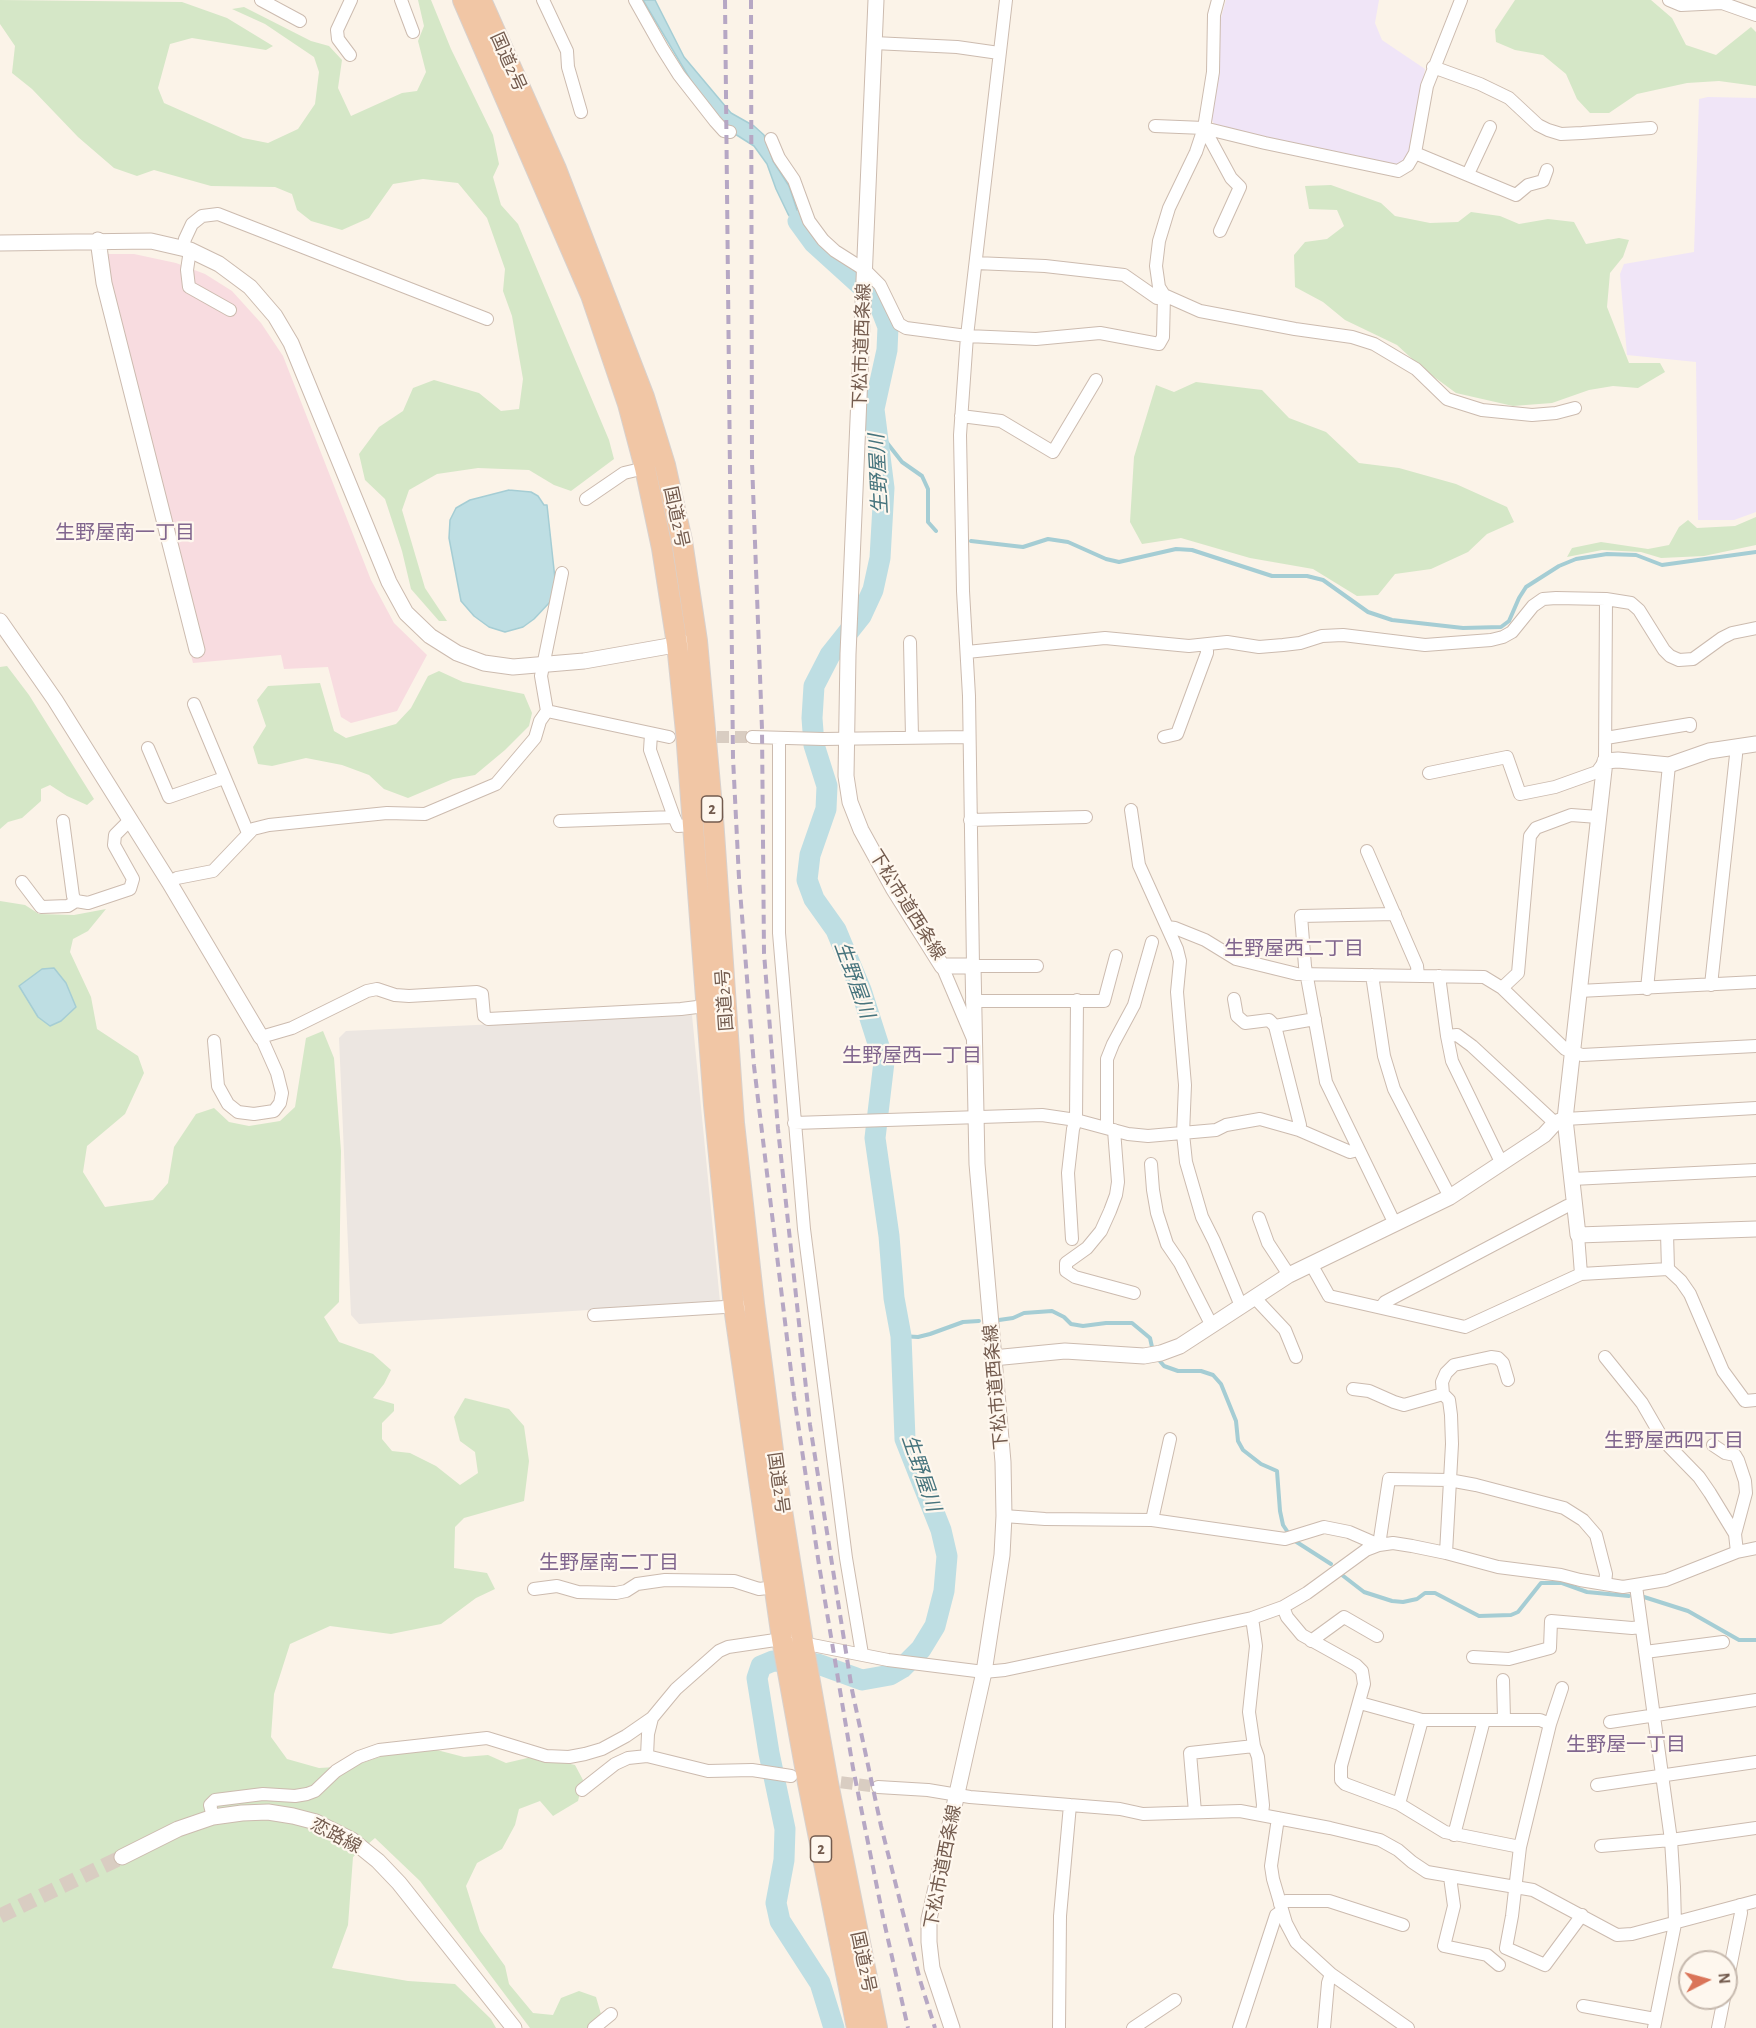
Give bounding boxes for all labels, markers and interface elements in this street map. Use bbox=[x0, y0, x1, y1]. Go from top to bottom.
street label: 国道2号 bbox=[485, 29, 531, 95]
street label: 下松市道西条線 bbox=[849, 283, 875, 409]
water label: 生野屋川 bbox=[865, 433, 893, 515]
street label: 国道2号 bbox=[659, 484, 693, 550]
district label: 生野屋南一丁目 bbox=[55, 521, 195, 545]
road number: 2 bbox=[702, 796, 722, 822]
street label: 下松市道西条線 bbox=[864, 846, 950, 964]
district label: 生野屋西二丁目 bbox=[1224, 937, 1364, 961]
water label: 生野屋川 bbox=[829, 938, 879, 1022]
street label: 国道2号 bbox=[712, 968, 738, 1032]
district label: 生野屋西一丁目 bbox=[842, 1044, 982, 1068]
street label: 下松市道西条線 bbox=[980, 1323, 1012, 1451]
district label: 生野屋西四丁目 bbox=[1604, 1429, 1744, 1453]
water label: 生野屋川 bbox=[897, 1431, 945, 1515]
street label: 国道2号 bbox=[763, 1451, 793, 1515]
district label: 生野屋南二丁目 bbox=[539, 1551, 679, 1575]
district label: 生野屋一丁目 bbox=[1566, 1733, 1686, 1757]
street label: 下松市道西条線 bbox=[920, 1803, 966, 1931]
street label: 恋路線 bbox=[307, 1814, 365, 1858]
road number: 2 bbox=[810, 1836, 832, 1862]
street label: 国道2号 bbox=[846, 1929, 880, 1995]
north arrow bbox=[1678, 1950, 1738, 2010]
text: N bbox=[1715, 1972, 1732, 1985]

